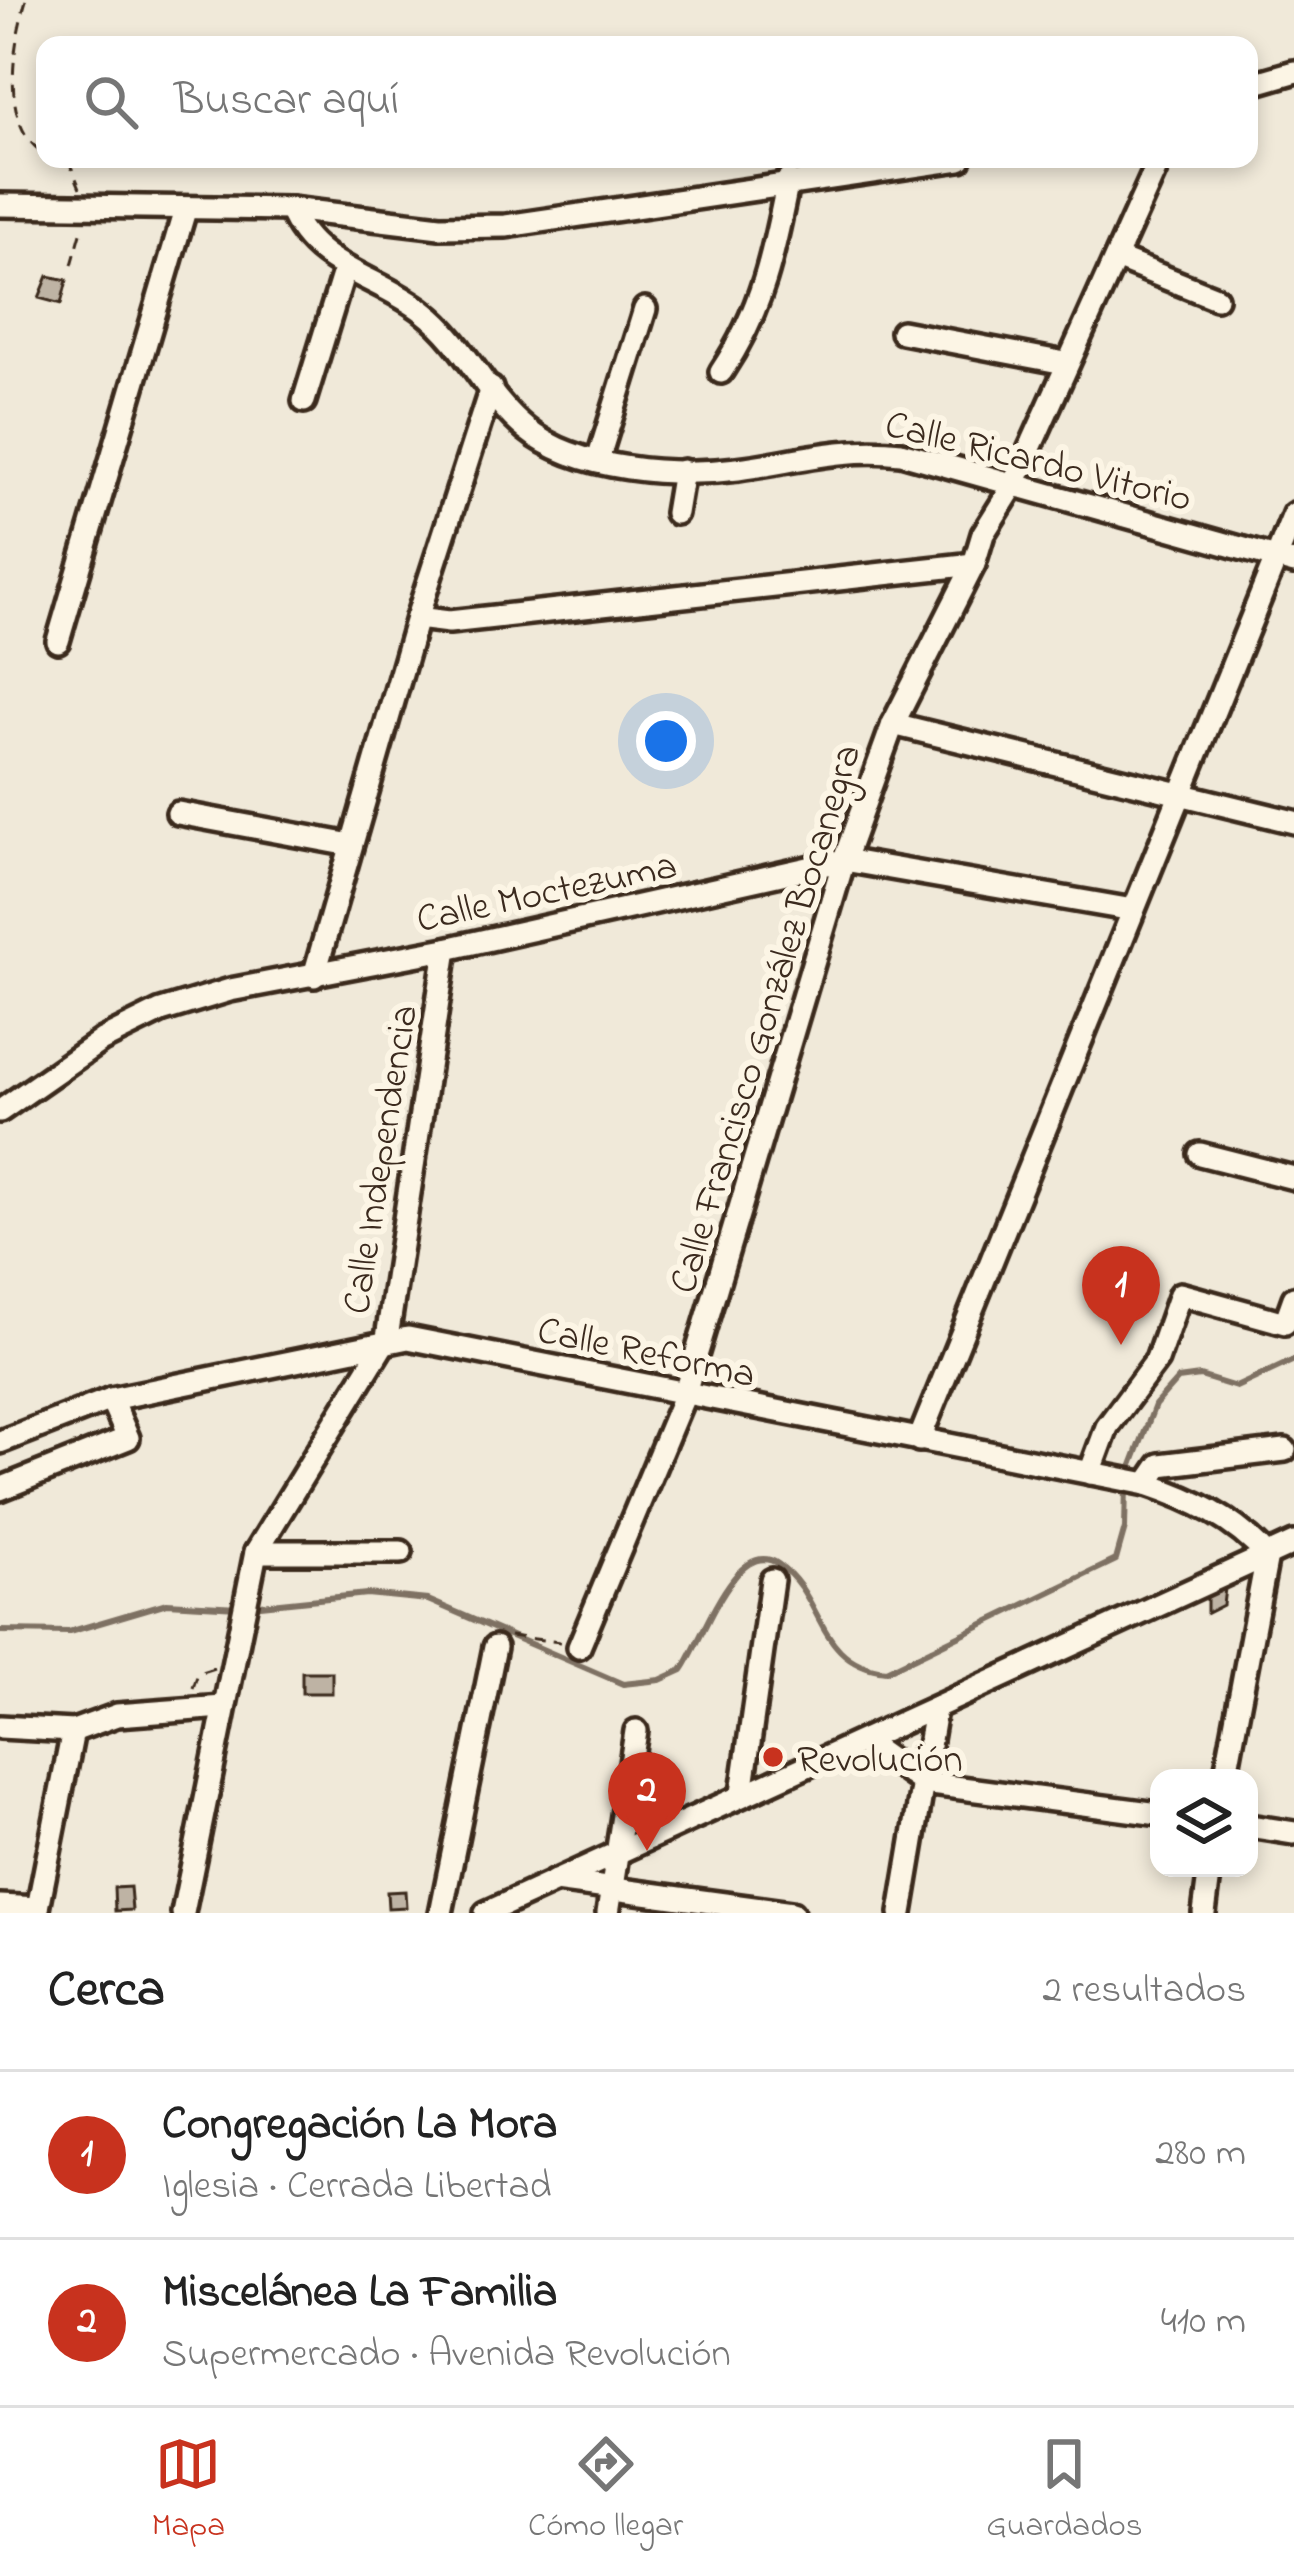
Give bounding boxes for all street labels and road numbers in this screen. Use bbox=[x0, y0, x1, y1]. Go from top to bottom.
street label: Calle Ricardo Vitorio bbox=[879, 398, 1197, 529]
street label: Calle Francisco González Bocanegra bbox=[657, 738, 878, 1301]
street label: Calle Moctezuma bbox=[412, 839, 682, 950]
street label: Calle Independencia bbox=[330, 1001, 435, 1318]
street label: Calle Reforma bbox=[532, 1304, 760, 1405]

